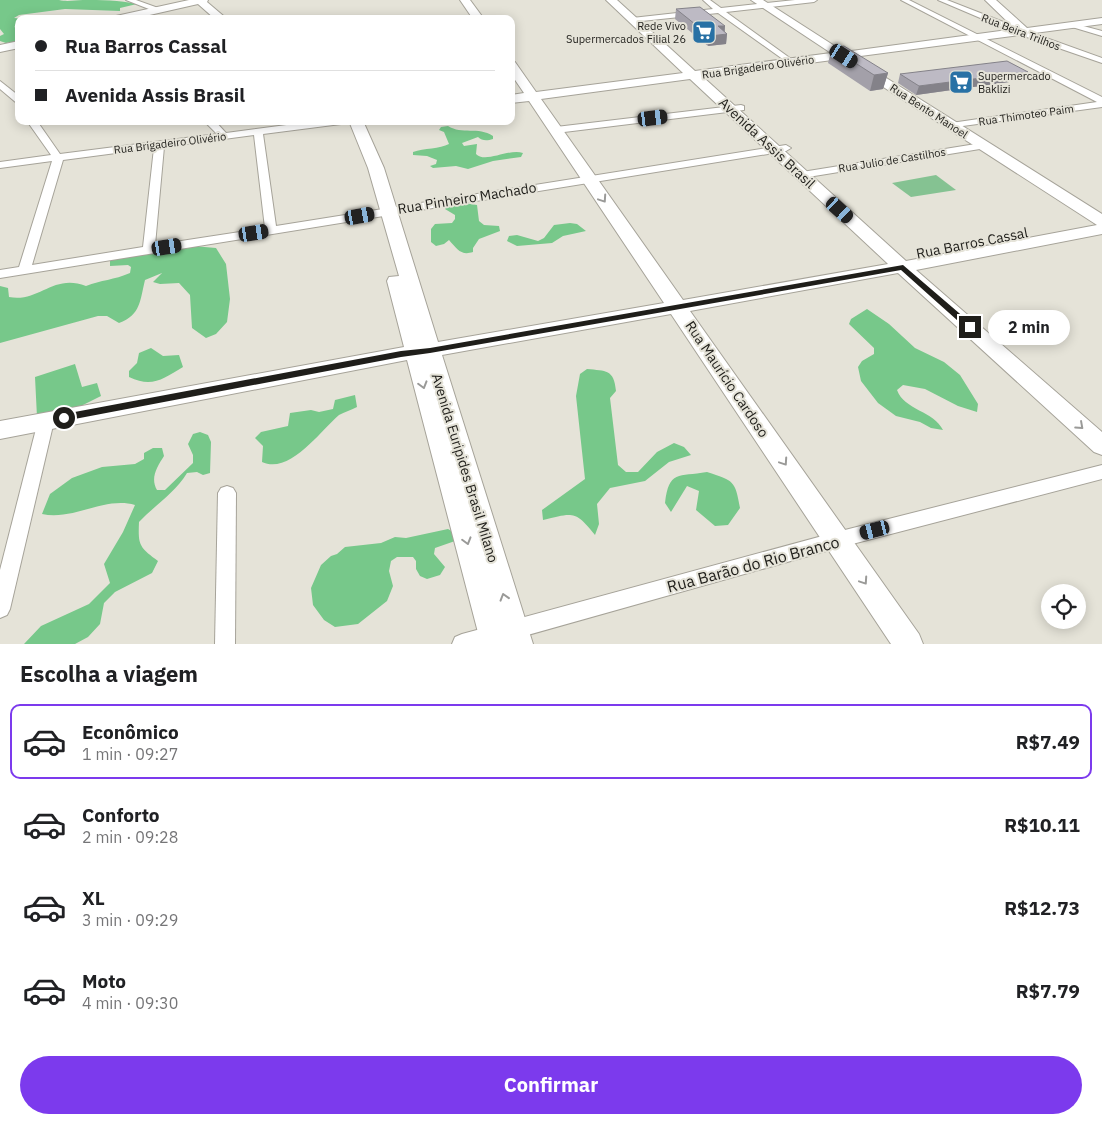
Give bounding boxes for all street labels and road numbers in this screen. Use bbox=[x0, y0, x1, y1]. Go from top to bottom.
street label: Rua Beira Trilhos bbox=[979, 10, 1063, 54]
street label: Rua Brigadeiro Olivério bbox=[701, 52, 815, 82]
street label: Rua Bento Manoel bbox=[887, 81, 971, 141]
street label: Avenida Assis Brasil bbox=[715, 94, 819, 193]
street label: Rua Thimoteo Paim bbox=[977, 101, 1075, 129]
street label: Rua Brigadeiro Olivério bbox=[113, 129, 227, 157]
street label: Rua Julio de Castilhos bbox=[837, 145, 947, 175]
street label: Rua Pinheiro Machado bbox=[396, 178, 538, 218]
street label: Rua Barros Cassal bbox=[915, 223, 1030, 263]
street label: Rua Maurício Cardoso bbox=[681, 317, 773, 441]
street label: Avenida Euripides Brasil Milano bbox=[428, 371, 502, 565]
street label: Rua Barão do Rio Branco bbox=[665, 531, 841, 597]

